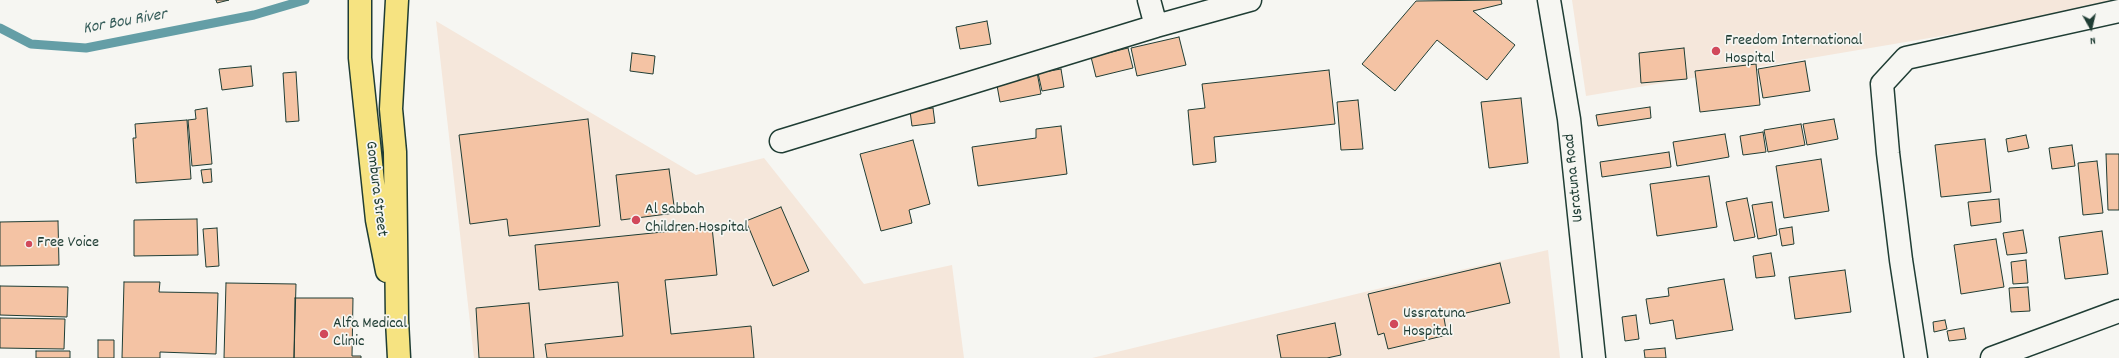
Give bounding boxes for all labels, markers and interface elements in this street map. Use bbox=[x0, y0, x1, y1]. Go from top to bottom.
water label: Kor Bou River bbox=[82, 6, 168, 40]
north arrow bbox=[2071, 8, 2111, 48]
place label: Freedom International Hospital bbox=[1725, 32, 1862, 70]
text: N bbox=[2089, 32, 2096, 48]
marker: Freedom International Hospital bbox=[1710, 45, 1722, 57]
street label: Usratuna Road bbox=[1561, 133, 1589, 223]
street label: Gombura Street bbox=[360, 140, 390, 238]
place label: Al Sabbah Children Hospital bbox=[645, 201, 748, 239]
marker: Al Sabbah Children Hospital bbox=[630, 214, 642, 226]
place label: Free Voice bbox=[37, 234, 99, 254]
marker: Free Voice bbox=[24, 239, 34, 249]
place label: Ussratuna Hospital bbox=[1403, 305, 1465, 343]
place label: Alfa Medical Clinic bbox=[333, 315, 407, 353]
marker: Ussratuna Hospital bbox=[1388, 318, 1400, 330]
marker: Alfa Medical Clinic bbox=[318, 328, 330, 340]

